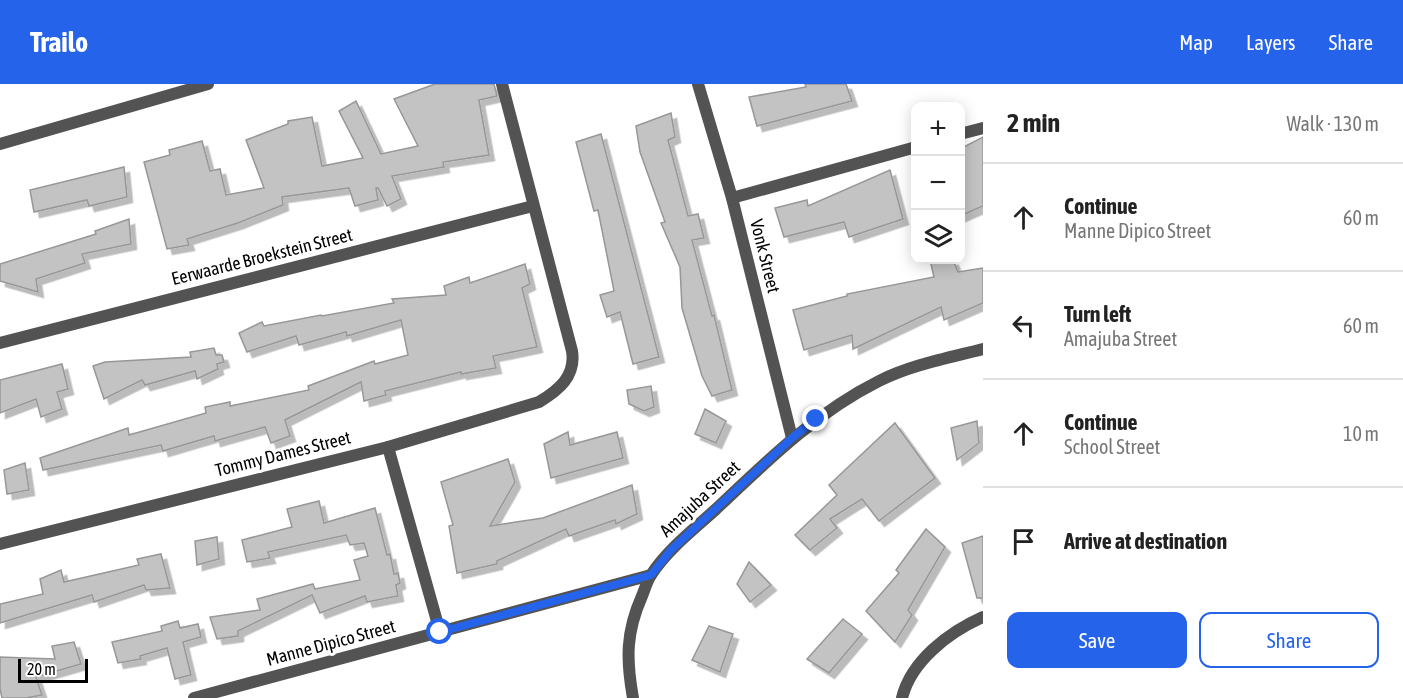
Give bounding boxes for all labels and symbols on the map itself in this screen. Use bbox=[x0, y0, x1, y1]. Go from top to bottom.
street label: Vonk Street bbox=[746, 217, 785, 295]
street label: Eerwaarde Broekstein Street bbox=[169, 224, 355, 289]
route end bbox=[802, 405, 828, 431]
street label: Tommy Dames Street bbox=[213, 427, 353, 481]
street label: Amajuba Street bbox=[655, 456, 744, 541]
street label: Manne Dipico Street bbox=[264, 615, 398, 670]
route start bbox=[426, 618, 452, 644]
scale bar bbox=[18, 656, 88, 684]

